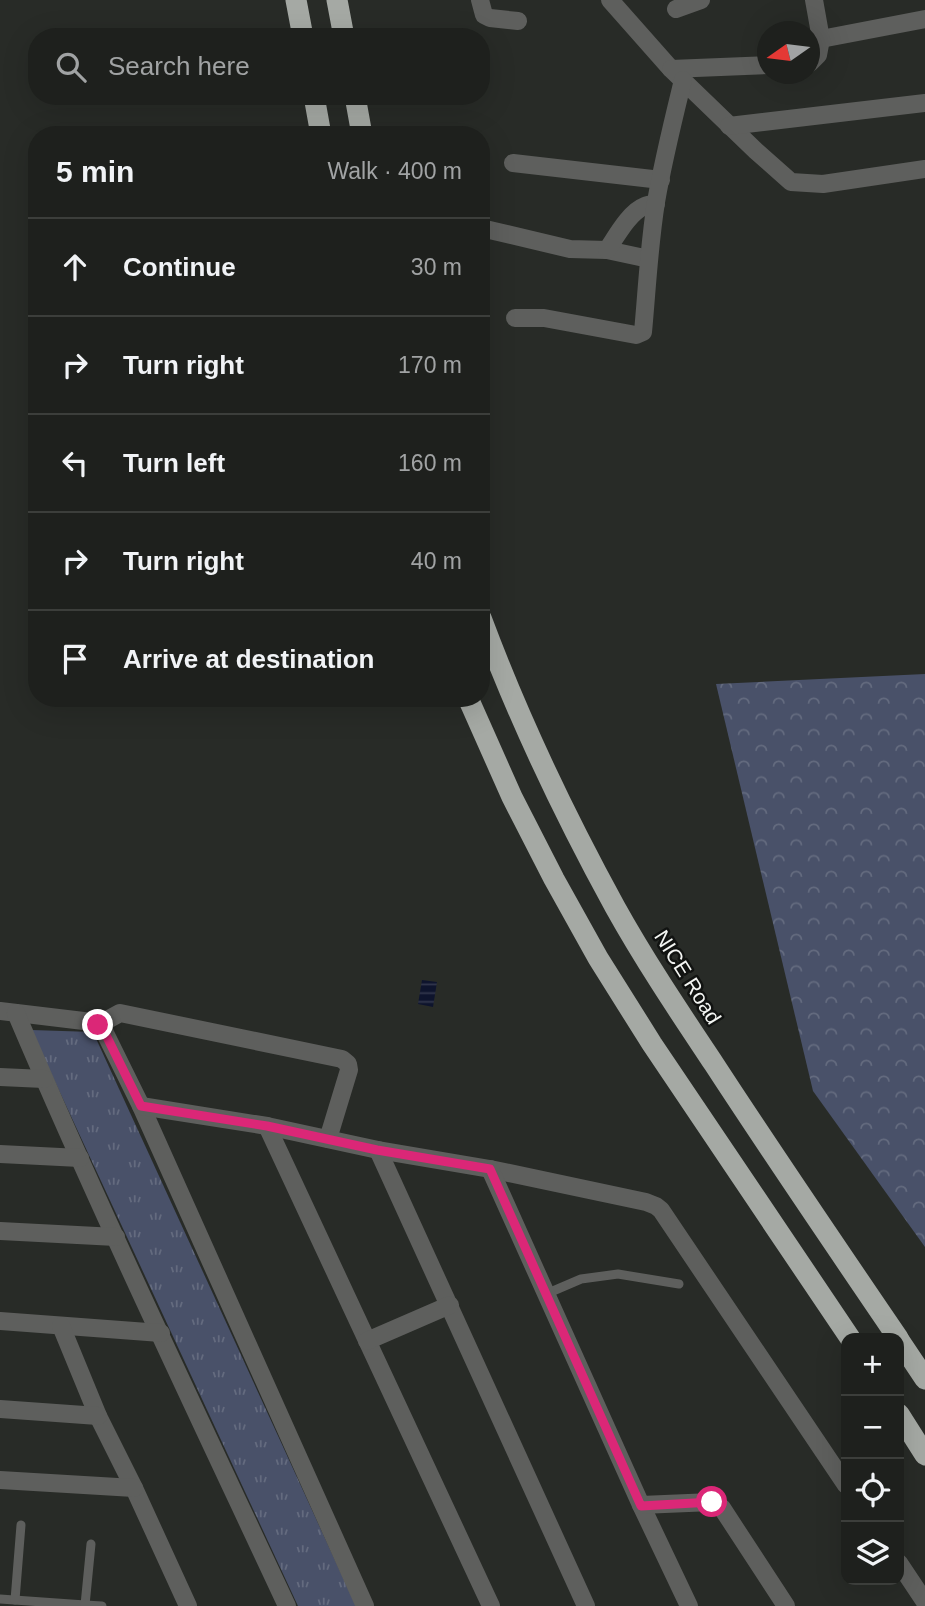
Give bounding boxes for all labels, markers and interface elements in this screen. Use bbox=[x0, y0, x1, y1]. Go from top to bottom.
north arrow bbox=[757, 21, 820, 84]
search box bbox=[28, 28, 490, 105]
icon: search bbox=[52, 48, 90, 86]
text: Search here bbox=[108, 51, 250, 81]
text: 5 min bbox=[56, 155, 134, 188]
text: Walk · 400 m bbox=[327, 158, 462, 184]
icon: ahead bbox=[56, 248, 94, 286]
text: Continue bbox=[123, 252, 236, 282]
text: 30 m bbox=[411, 254, 462, 280]
icon: right bbox=[56, 346, 94, 384]
text: Turn right bbox=[123, 350, 244, 380]
text: 170 m bbox=[398, 352, 462, 378]
icon: left bbox=[56, 444, 94, 482]
text: Turn left bbox=[123, 448, 225, 478]
text: 160 m bbox=[398, 450, 462, 476]
icon: right bbox=[56, 542, 94, 580]
text: Turn right bbox=[123, 546, 244, 576]
text: 40 m bbox=[411, 548, 462, 574]
icon: arrive bbox=[56, 640, 94, 678]
text: Arrive at destination bbox=[123, 644, 374, 674]
street label: NICE Road bbox=[650, 926, 726, 1028]
route end bbox=[82, 1009, 113, 1040]
map controls bbox=[841, 1333, 904, 1585]
button: + bbox=[841, 1333, 904, 1396]
button: − bbox=[841, 1396, 904, 1459]
button: locate bbox=[841, 1459, 904, 1522]
route start bbox=[696, 1486, 727, 1517]
button: layers bbox=[841, 1522, 904, 1585]

